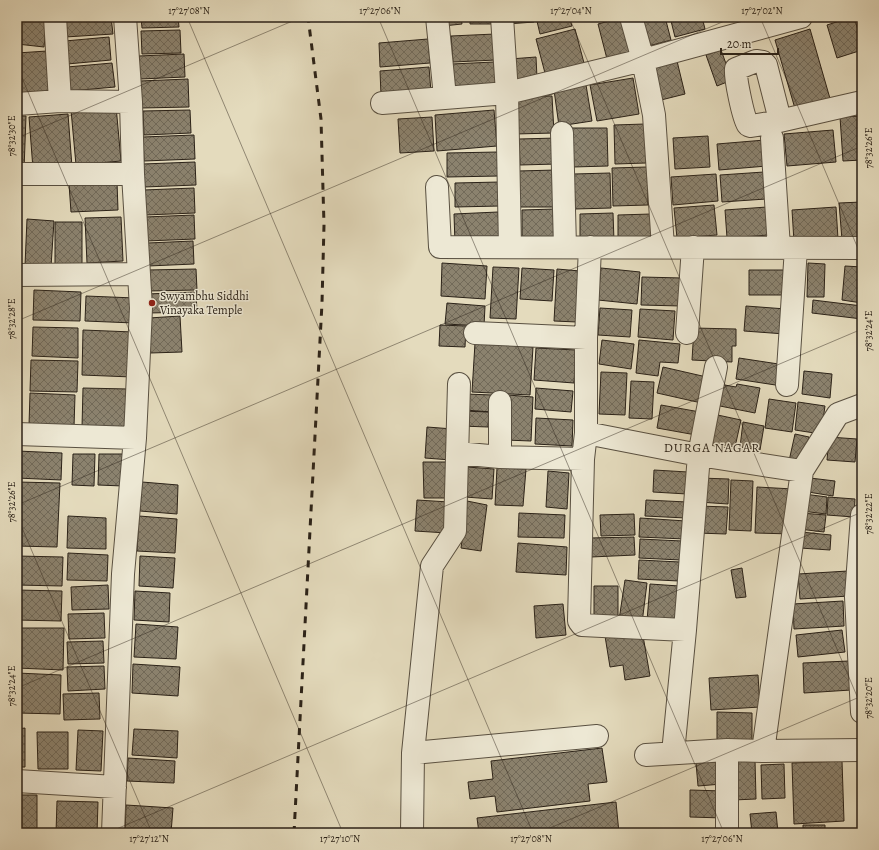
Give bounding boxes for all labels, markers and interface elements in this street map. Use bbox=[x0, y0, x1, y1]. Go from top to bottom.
text: 17°27'08"N bbox=[168, 4, 210, 17]
text: 17°27'06"N bbox=[359, 4, 401, 17]
text: 17°27'04"N bbox=[550, 4, 592, 17]
text: 17°27'02"N bbox=[741, 4, 783, 17]
scale bar bbox=[721, 30, 778, 56]
text: 20 m bbox=[727, 36, 751, 52]
text: 78°32'30"E bbox=[5, 115, 18, 157]
text: 78°32'26"E bbox=[862, 127, 875, 169]
place label: Swyambhu Siddhi Vinayaka Temple bbox=[159, 288, 249, 318]
text: 78°32'28"E bbox=[5, 298, 18, 340]
marker: Swyambhu Siddhi Vinayaka Temple bbox=[147, 298, 157, 308]
text: 78°32'24"E bbox=[862, 310, 875, 351]
district label: DURGA NAGAR bbox=[664, 439, 760, 456]
text: 78°32'26"E bbox=[5, 481, 18, 523]
text: 78°32'22"E bbox=[862, 493, 875, 535]
text: 78°32'24"E bbox=[5, 665, 18, 706]
text: 78°32'20"E bbox=[862, 677, 875, 719]
text: 17°27'12"N bbox=[129, 832, 169, 845]
text: 17°27'10"N bbox=[320, 832, 360, 845]
text: 17°27'08"N bbox=[510, 832, 552, 845]
text: 17°27'06"N bbox=[701, 832, 743, 845]

